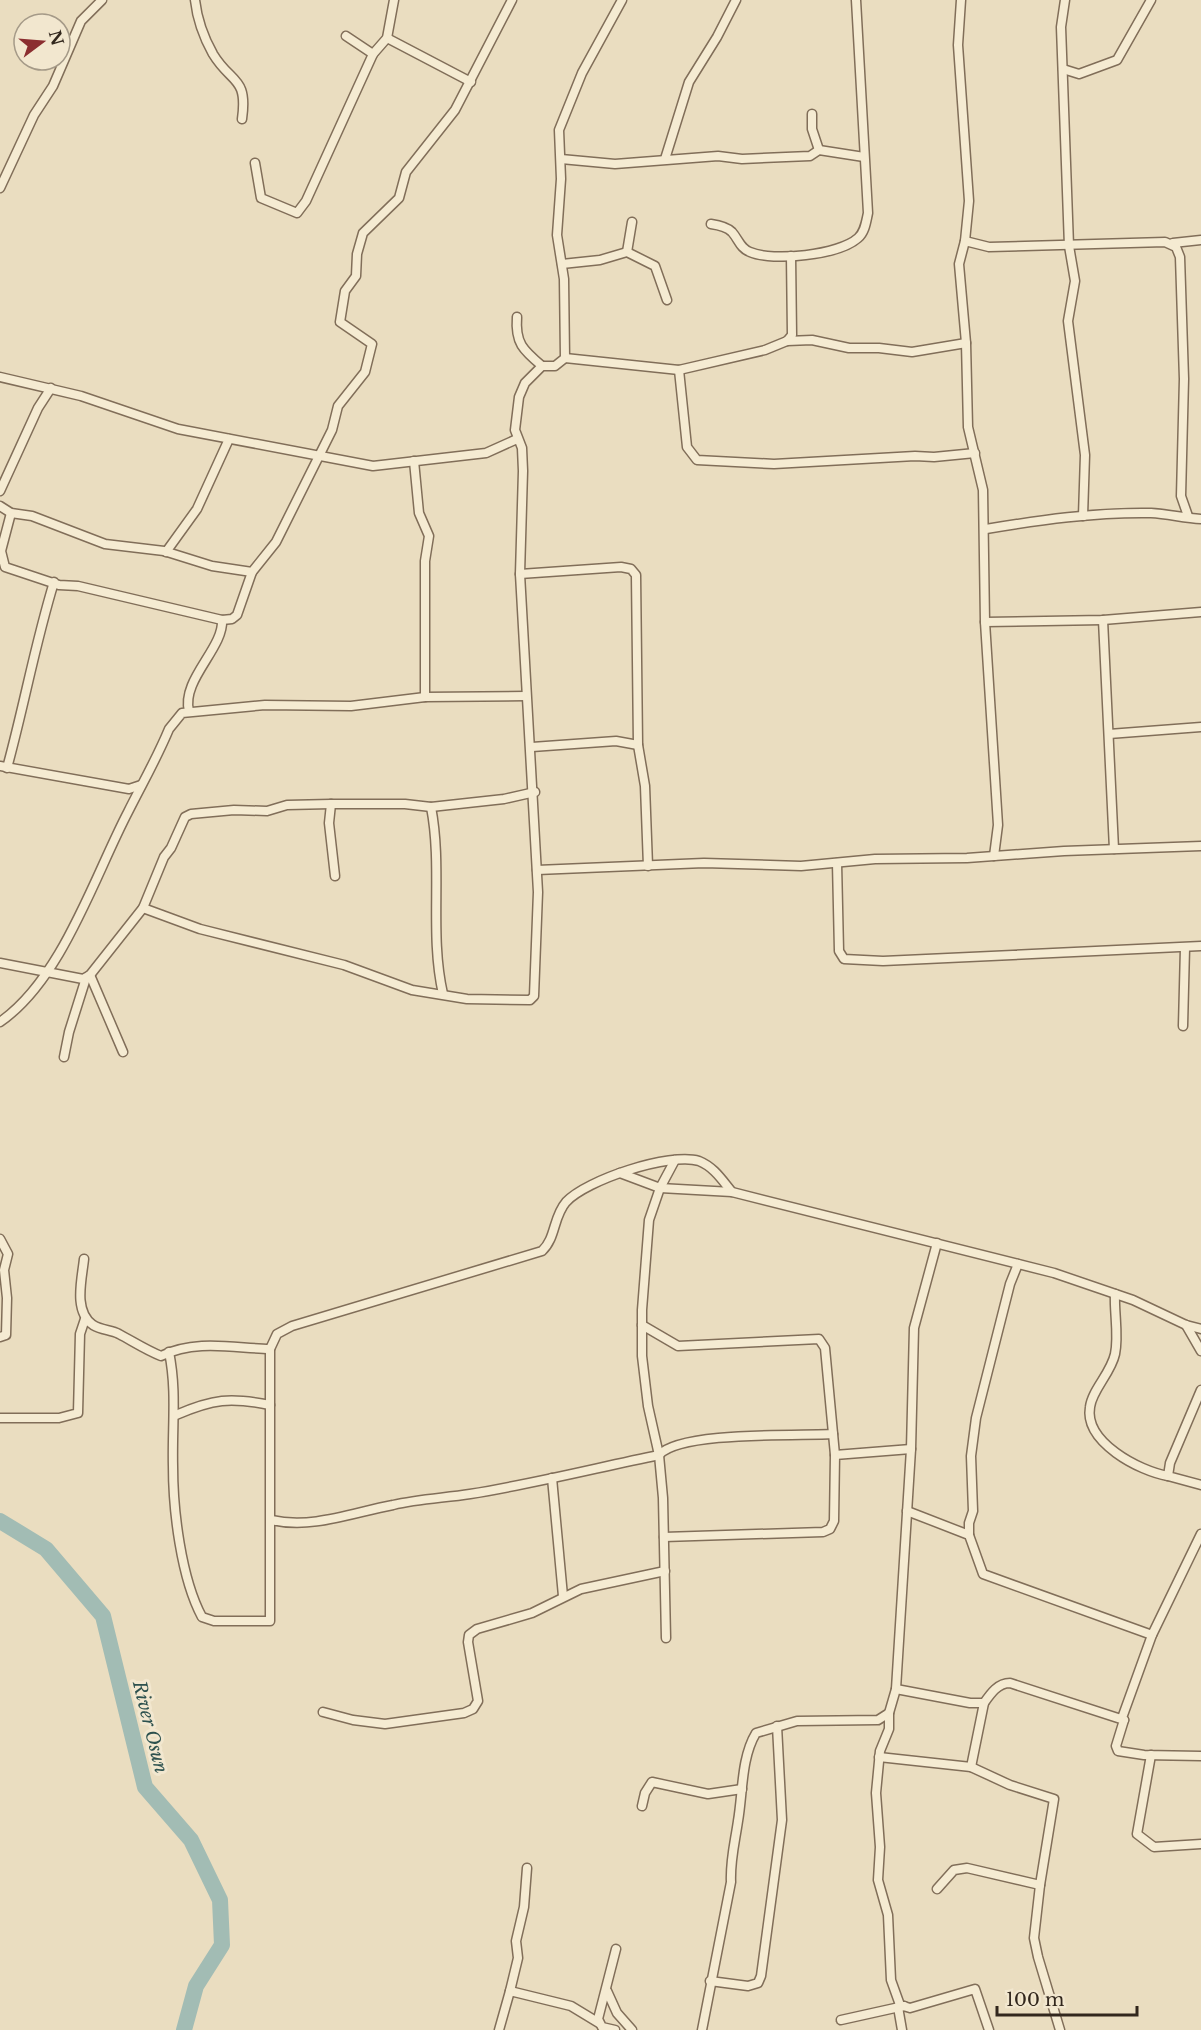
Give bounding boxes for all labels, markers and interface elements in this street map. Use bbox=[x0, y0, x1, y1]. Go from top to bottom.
north arrow bbox=[12, 12, 72, 72]
text: N bbox=[45, 28, 68, 48]
water label: River Osun bbox=[128, 1678, 172, 1776]
scale bar bbox=[997, 1979, 1136, 2017]
text: 100 m bbox=[1006, 1989, 1064, 2011]

